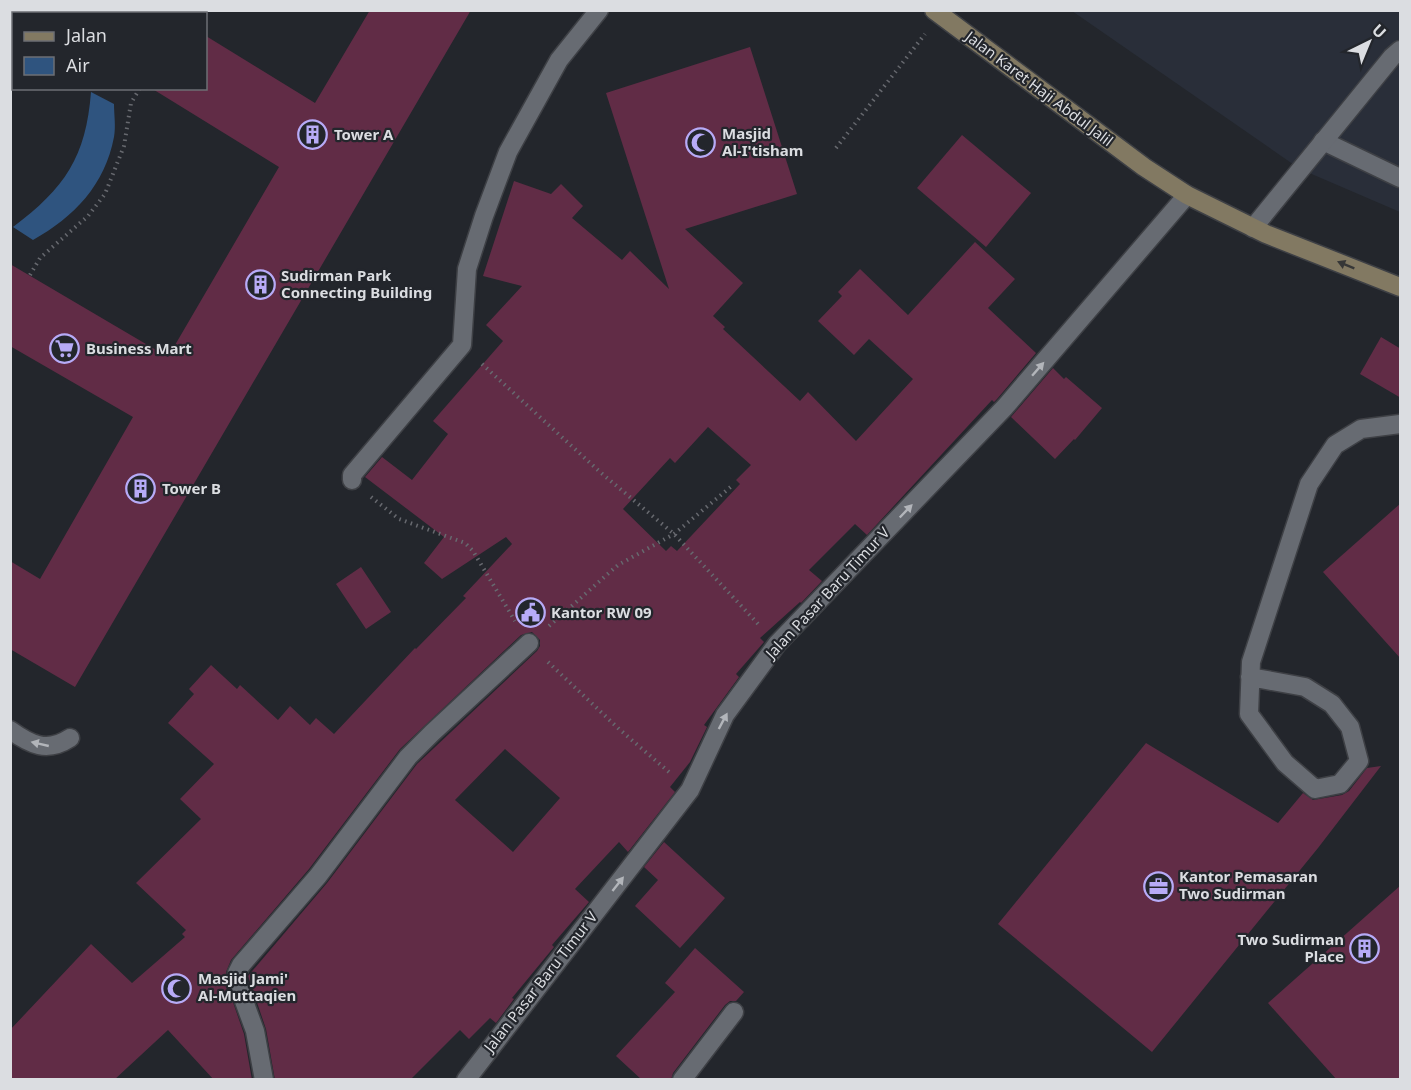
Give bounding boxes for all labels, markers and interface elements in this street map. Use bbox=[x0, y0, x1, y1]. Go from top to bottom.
legend bbox=[12, 12, 207, 90]
north arrow bbox=[1339, 12, 1399, 72]
text: U bbox=[1367, 19, 1391, 43]
text: Jalan bbox=[64, 23, 107, 47]
street label: Jalan Karet Haji Abdul Jalil bbox=[960, 25, 1117, 150]
text: Air bbox=[66, 53, 90, 77]
building icon: Tower A bbox=[297, 119, 329, 151]
place label: Masjid Al-I'tisham bbox=[722, 123, 803, 160]
place label: Tower A bbox=[334, 124, 394, 144]
mosque icon: Masjid Al-I'tisham bbox=[685, 127, 717, 159]
one-way arrow bbox=[1337, 260, 1355, 269]
place label: Sudirman Park Connecting Building bbox=[281, 265, 432, 302]
building icon: Sudirman Park Connecting Building bbox=[244, 269, 276, 301]
supermarket icon: Business Mart bbox=[49, 333, 81, 365]
place label: Business Mart bbox=[86, 338, 192, 358]
one-way arrow bbox=[1032, 361, 1045, 377]
building icon: Tower B bbox=[125, 473, 157, 505]
place label: Tower B bbox=[162, 478, 221, 498]
one-way arrow bbox=[898, 505, 912, 519]
street label: Jalan Pasar Baru Timur V bbox=[760, 522, 894, 664]
public building icon: Kantor RW 09 bbox=[514, 597, 546, 629]
place label: Kantor RW 09 bbox=[551, 602, 652, 622]
one-way arrow bbox=[718, 712, 728, 729]
one-way arrow bbox=[31, 739, 49, 749]
place label: Kantor Pemasaran Two Sudirman bbox=[1179, 866, 1318, 903]
office icon: Kantor Pemasaran Two Sudirman bbox=[1142, 870, 1174, 902]
one-way arrow bbox=[611, 876, 624, 892]
street label: Jalan Pasar Baru Timur V bbox=[478, 907, 601, 1057]
place label: Two Sudirman Place bbox=[1237, 929, 1344, 966]
building icon: Two Sudirman Place bbox=[1349, 933, 1381, 965]
place label: Masjid Jami' Al-Muttaqien bbox=[198, 968, 296, 1005]
mosque icon: Masjid Jami' Al-Muttaqien bbox=[161, 972, 193, 1004]

